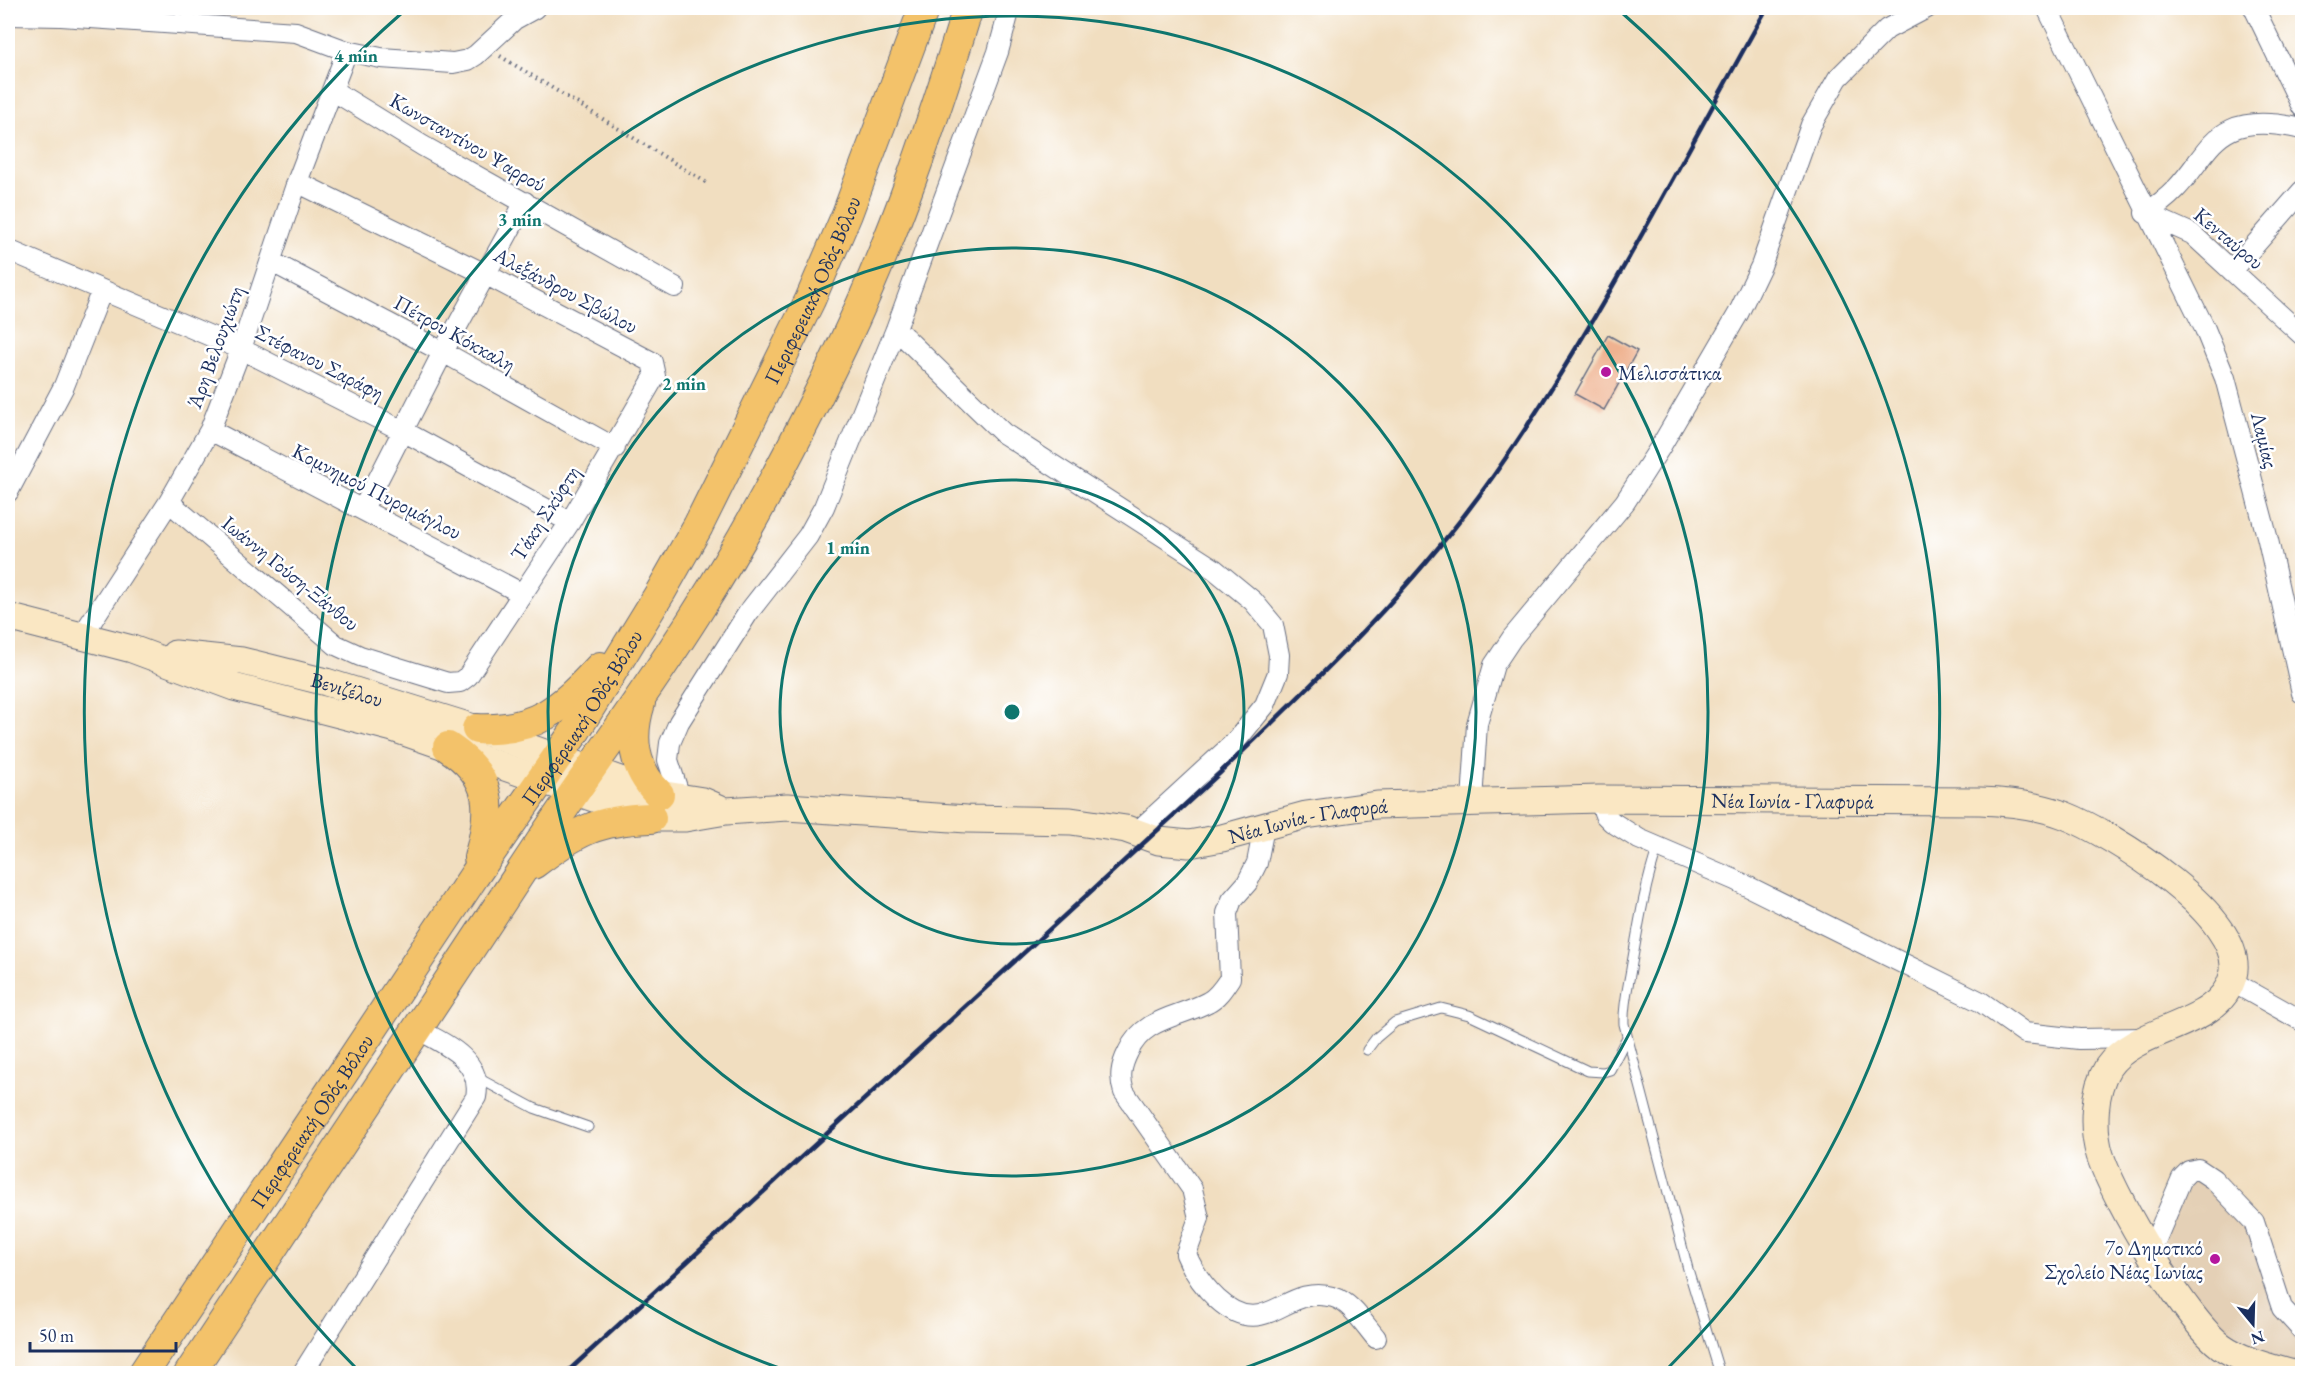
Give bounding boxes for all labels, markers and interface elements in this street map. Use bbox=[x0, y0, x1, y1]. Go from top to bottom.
text: 4 min bbox=[334, 44, 378, 67]
street label: Κωνσταντίνου Ψαρρού bbox=[385, 86, 551, 198]
street label: Περιφερειακή Οδός Βόλου bbox=[757, 192, 866, 388]
street label: Κενταύρου bbox=[2188, 201, 2270, 275]
text: 3 min bbox=[498, 208, 542, 231]
street label: Αλεξάνδρου Σβώλου bbox=[488, 240, 643, 339]
street label: Άρη Βελουχιώτη bbox=[180, 282, 250, 413]
street label: Πέτρου Κόκκαλη bbox=[389, 288, 521, 378]
street label: Στέφανου Σαράφη bbox=[251, 318, 389, 406]
place label: Μελισσάτικα bbox=[1618, 359, 1722, 386]
marker: Μελισσάτικα bbox=[1599, 365, 1613, 379]
text: 2 min bbox=[662, 372, 706, 395]
street label: Λαμίας bbox=[2245, 408, 2285, 471]
street label: Κομνημού Πυρομάγλου bbox=[288, 437, 466, 545]
street label: Τάκη Σκύφτη bbox=[504, 460, 586, 566]
street label: Ιωάννη Γούση-Ξάνθου bbox=[217, 509, 365, 637]
text: 1 min bbox=[826, 536, 870, 559]
street label: Περιφερειακή Οδός Βόλου bbox=[515, 624, 648, 810]
street label: Βενιζέλου bbox=[308, 665, 386, 712]
centre of rings bbox=[1002, 702, 1022, 722]
street label: Νέα Ιωνία - Γλαφυρά bbox=[1711, 786, 1874, 814]
street label: Νέα Ιωνία - Γλαφυρά bbox=[1225, 791, 1388, 849]
street label: Περιφερειακή Οδός Βόλου bbox=[244, 1029, 379, 1213]
place label: 7ο Δημοτικό Σχολείο Νέας Ιωνίας bbox=[2045, 1234, 2203, 1285]
marker: 7ο Δημοτικό Σχολείο Νέας Ιωνίας bbox=[2208, 1252, 2222, 1266]
north arrow bbox=[2223, 1294, 2283, 1354]
scale bar bbox=[30, 1315, 176, 1353]
text: 50 m bbox=[39, 1324, 74, 1347]
text: N bbox=[2248, 1326, 2267, 1350]

